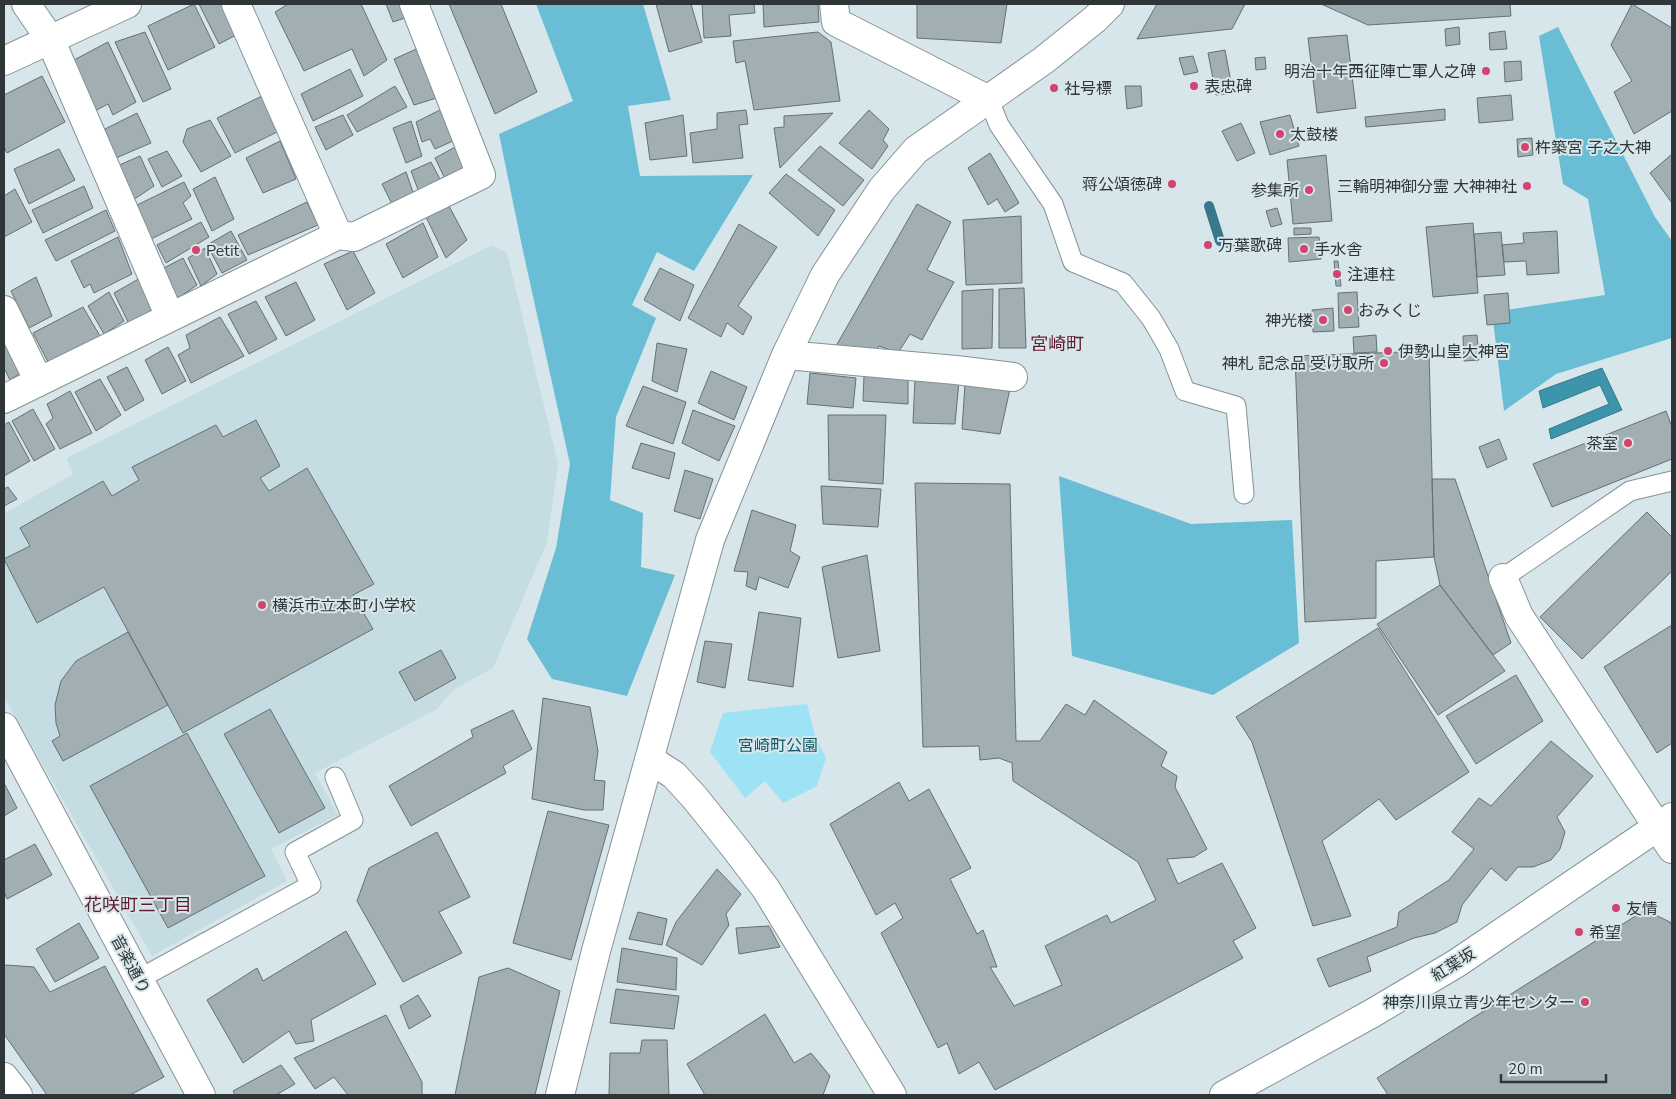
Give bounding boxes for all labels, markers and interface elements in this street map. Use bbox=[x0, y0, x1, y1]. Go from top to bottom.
place label: 明治十年西征陣亡軍人之碑 bbox=[1284, 61, 1476, 83]
marker: 明治十年西征陣亡軍人之碑 bbox=[1480, 65, 1492, 77]
place label: 表忠碑 bbox=[1204, 76, 1252, 98]
place label: 社号標 bbox=[1064, 78, 1112, 100]
marker: 表忠碑 bbox=[1188, 80, 1200, 92]
marker: 社号標 bbox=[1048, 82, 1060, 94]
place label: 太鼓楼 bbox=[1290, 124, 1338, 146]
marker: 太鼓楼 bbox=[1274, 128, 1286, 140]
place label: 杵築宮 子之大神 bbox=[1535, 137, 1651, 159]
marker: 杵築宮 子之大神 bbox=[1519, 141, 1531, 153]
place label: 蒋公頌徳碑 bbox=[1082, 174, 1162, 196]
place label: 三輪明神御分霊 大神神社 bbox=[1337, 176, 1517, 198]
marker: 蒋公頌徳碑 bbox=[1166, 178, 1178, 190]
place label: 参集所 bbox=[1251, 180, 1299, 202]
marker: 三輪明神御分霊 大神神社 bbox=[1521, 180, 1533, 192]
marker: 参集所 bbox=[1303, 184, 1315, 196]
place label: 万葉歌碑 bbox=[1218, 235, 1282, 257]
marker: 万葉歌碑 bbox=[1202, 239, 1214, 251]
place label: 手水舎 bbox=[1314, 239, 1362, 261]
place label: Petit bbox=[206, 240, 240, 262]
marker: 手水舎 bbox=[1298, 243, 1310, 255]
marker: Petit bbox=[190, 244, 202, 256]
place label: 注連柱 bbox=[1347, 264, 1395, 286]
marker: 注連柱 bbox=[1331, 268, 1343, 280]
place label: おみくじ bbox=[1358, 300, 1422, 322]
marker: おみくじ bbox=[1342, 304, 1354, 316]
place label: 神光楼 bbox=[1265, 310, 1313, 332]
marker: 神光楼 bbox=[1317, 314, 1329, 326]
district label: 宮崎町 bbox=[1030, 332, 1084, 356]
place label: 伊勢山皇大神宮 bbox=[1398, 341, 1510, 363]
marker: 伊勢山皇大神宮 bbox=[1382, 345, 1394, 357]
place label: 神札 記念品 受け取所 bbox=[1222, 353, 1374, 375]
marker: 神札 記念品 受け取所 bbox=[1378, 357, 1390, 369]
place label: 茶室 bbox=[1586, 433, 1618, 455]
marker: 茶室 bbox=[1622, 437, 1634, 449]
place label: 横浜市立本町小学校 bbox=[272, 595, 416, 617]
marker: 横浜市立本町小学校 bbox=[256, 599, 268, 611]
park label: 宮崎町公園 bbox=[738, 735, 818, 757]
district label: 花咲町三丁目 bbox=[84, 893, 192, 917]
place label: 友情 bbox=[1626, 898, 1658, 920]
marker: 友情 bbox=[1610, 902, 1622, 914]
place label: 希望 bbox=[1589, 922, 1621, 944]
marker: 希望 bbox=[1573, 926, 1585, 938]
street label: 音楽通り bbox=[105, 931, 155, 998]
street label: 紅葉坂 bbox=[1427, 943, 1480, 987]
place label: 神奈川県立青少年センター bbox=[1383, 992, 1575, 1014]
marker: 神奈川県立青少年センター bbox=[1579, 996, 1591, 1008]
scale bar bbox=[1501, 1052, 1606, 1084]
text: 20 m bbox=[1508, 1059, 1543, 1079]

